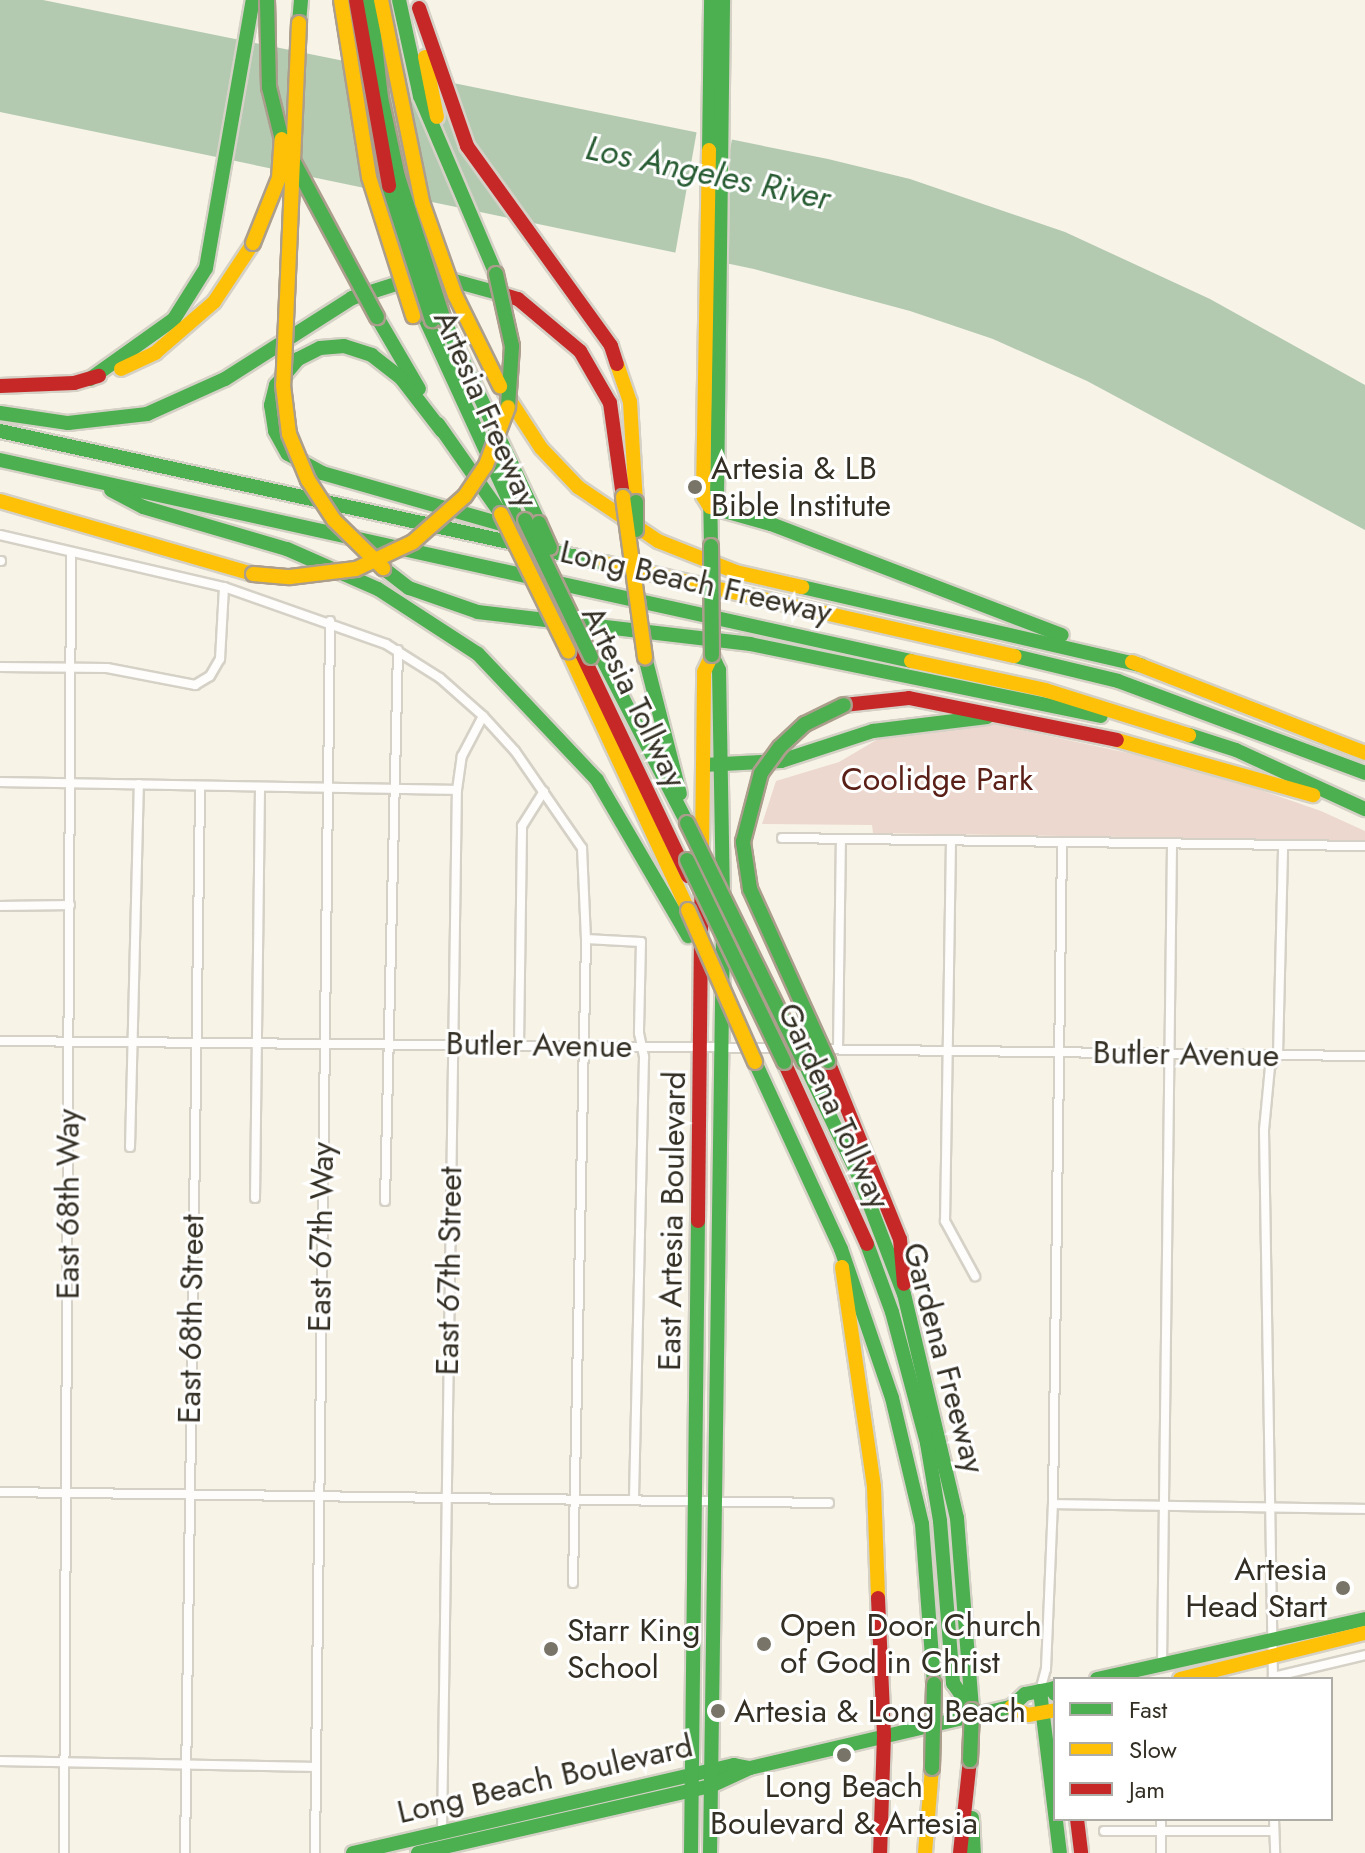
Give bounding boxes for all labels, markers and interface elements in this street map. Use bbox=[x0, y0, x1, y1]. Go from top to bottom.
water label: Los Angeles River bbox=[582, 127, 834, 219]
street label: Artesia Freeway bbox=[425, 304, 547, 514]
place label: Artesia & LB Bible Institute bbox=[711, 450, 891, 525]
marker: Artesia & LB Bible Institute bbox=[686, 478, 704, 496]
street label: Long Beach Freeway bbox=[557, 532, 835, 632]
street label: Artesia Tollway bbox=[573, 600, 695, 794]
park label: Coolidge Park bbox=[841, 760, 1033, 798]
street label: Gardena Tollway bbox=[770, 997, 898, 1215]
street label: Butler Avenue bbox=[445, 1024, 633, 1066]
street label: Butler Avenue bbox=[1092, 1033, 1280, 1075]
street label: East Artesia Boulevard bbox=[650, 1071, 694, 1371]
street label: East 68th Way bbox=[49, 1109, 87, 1299]
street label: East 67th Way bbox=[300, 1142, 342, 1332]
street label: East 67th Street bbox=[428, 1166, 470, 1376]
street label: East 68th Street bbox=[170, 1214, 212, 1424]
street label: Gardena Freeway bbox=[895, 1239, 993, 1477]
place label: Artesia Head Start bbox=[1185, 1551, 1327, 1626]
marker: Artesia Head Start bbox=[1334, 1579, 1352, 1597]
place label: Open Door Church of God in Christ bbox=[780, 1607, 1042, 1682]
place label: Starr King School bbox=[567, 1612, 701, 1687]
marker: Open Door Church of God in Christ bbox=[755, 1635, 773, 1653]
marker: Starr King School bbox=[542, 1640, 560, 1658]
legend bbox=[1053, 1677, 1333, 1821]
place label: Artesia & Long Beach bbox=[734, 1692, 1026, 1730]
text: Fast bbox=[1129, 1692, 1167, 1727]
marker: Artesia & Long Beach bbox=[709, 1702, 727, 1720]
street label: Long Beach Boulevard bbox=[393, 1726, 697, 1832]
text: Slow bbox=[1129, 1732, 1177, 1767]
marker: Long Beach Boulevard & Artesia bbox=[835, 1746, 853, 1764]
place label: Long Beach Boulevard & Artesia bbox=[710, 1768, 978, 1843]
text: Jam bbox=[1129, 1772, 1165, 1807]

